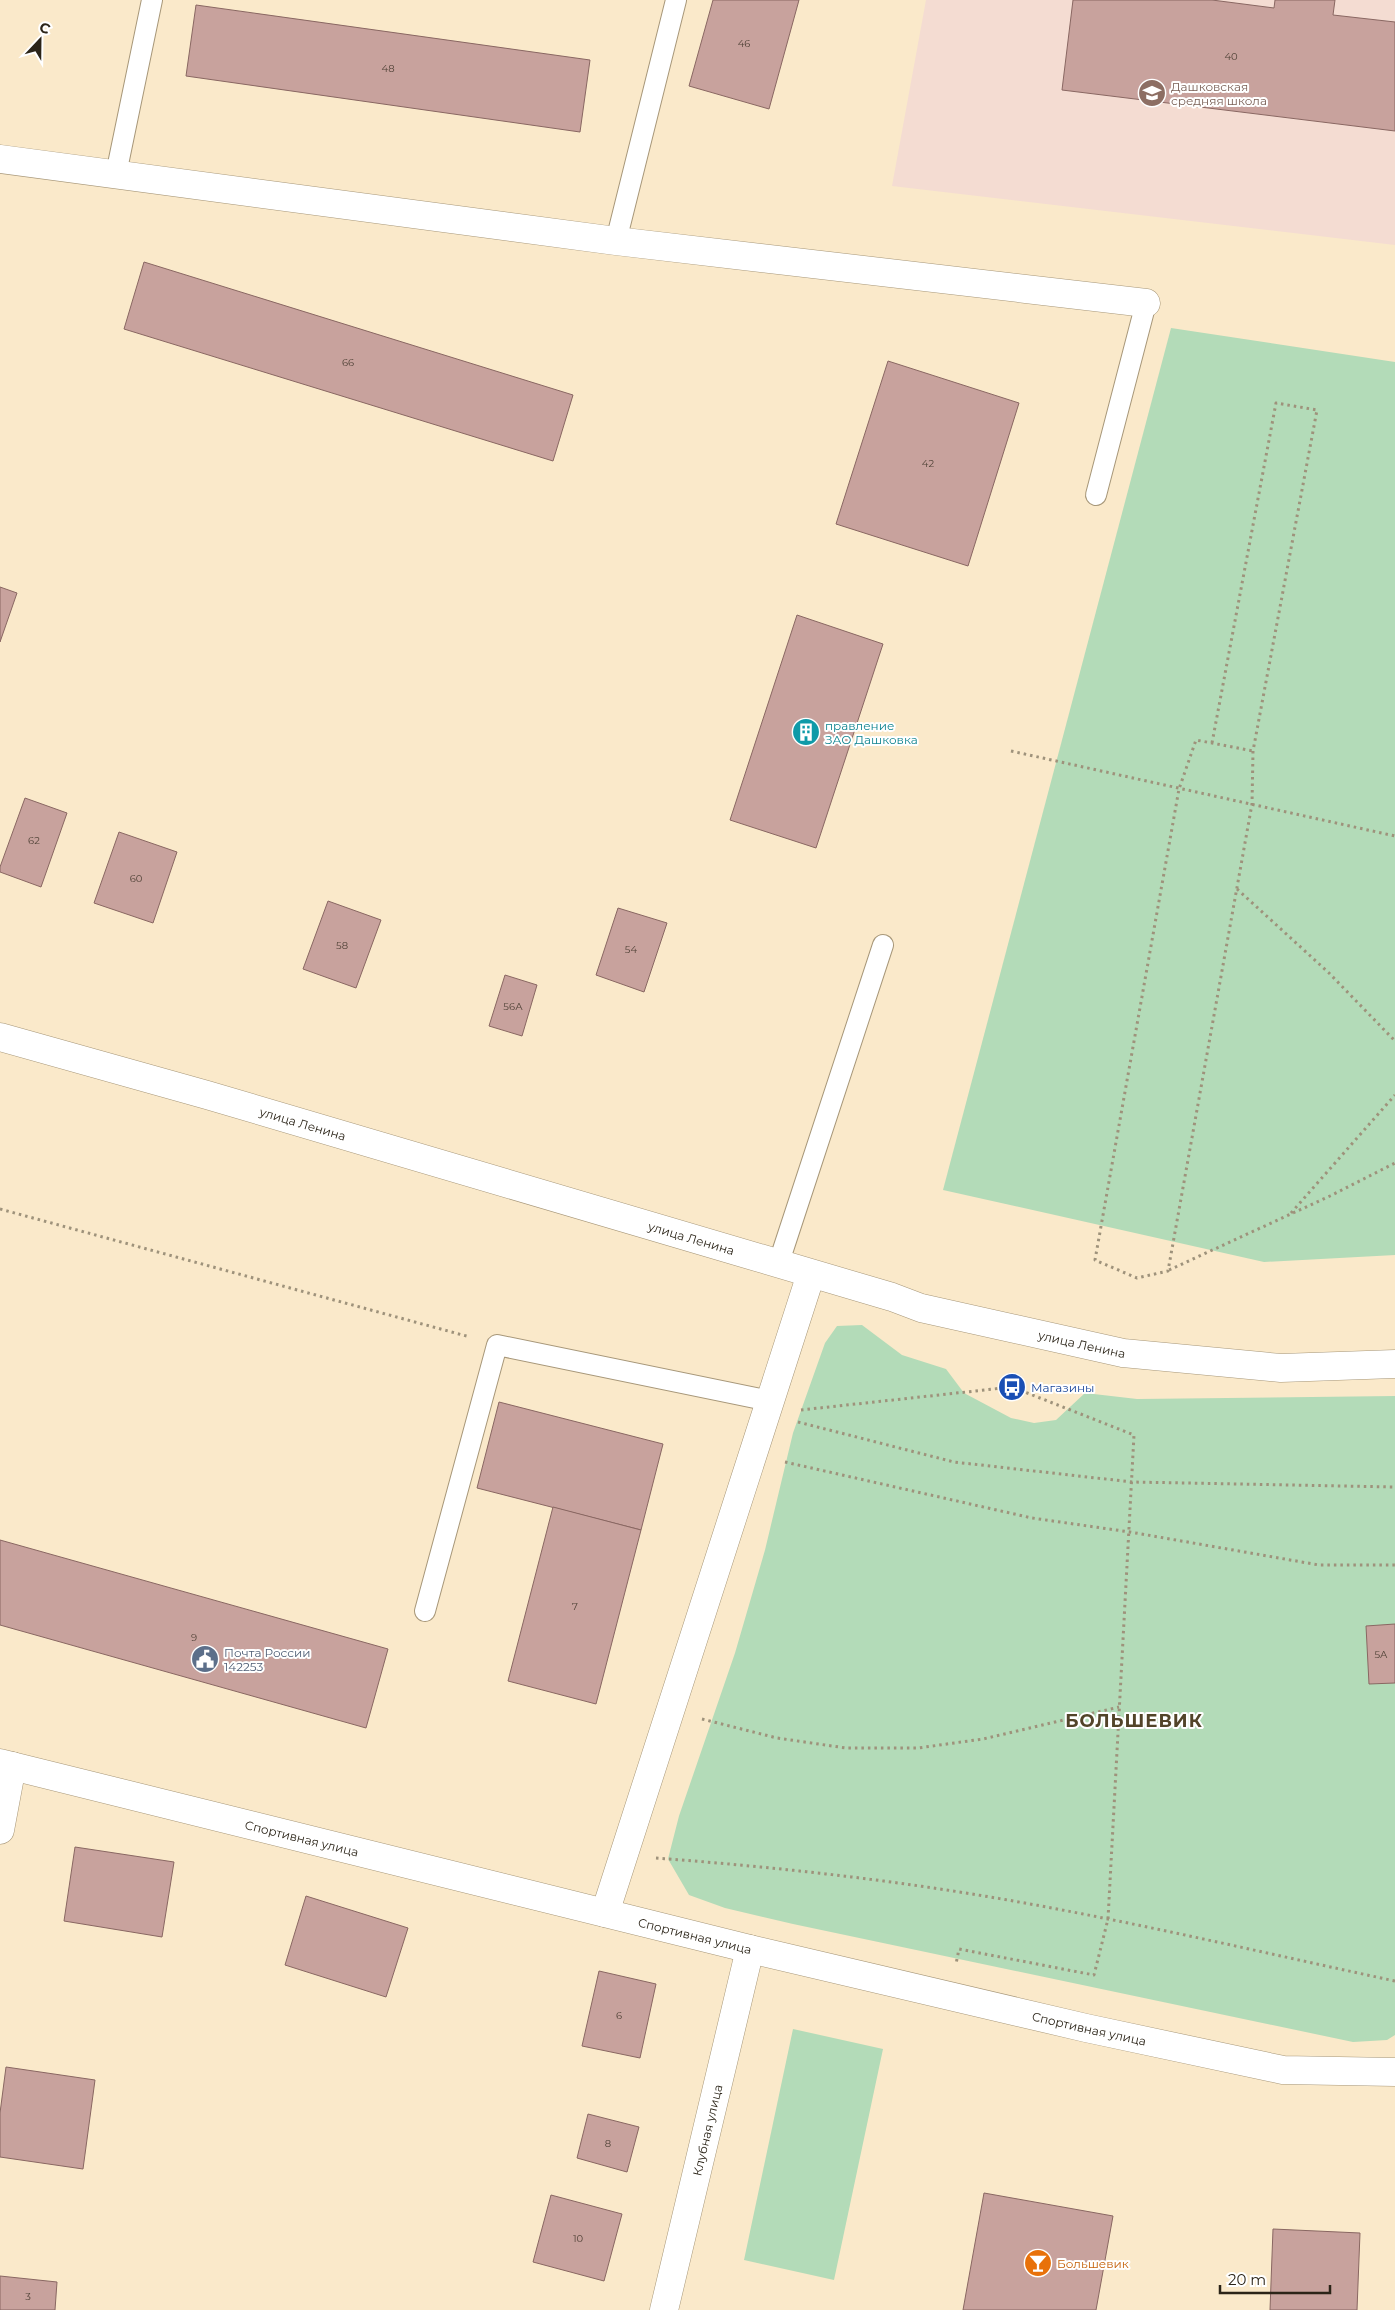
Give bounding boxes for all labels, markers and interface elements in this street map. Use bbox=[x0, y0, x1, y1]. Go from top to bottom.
north arrow bbox=[15, 15, 65, 65]
text: С bbox=[37, 18, 53, 38]
house number: 46 bbox=[738, 37, 750, 50]
house number: 40 bbox=[1224, 50, 1238, 63]
house number: 48 bbox=[381, 62, 395, 75]
school or university icon: Дашковская средняя школа bbox=[1137, 78, 1167, 108]
place label: Дашковская средняя школа bbox=[1171, 79, 1267, 108]
house number: 66 bbox=[342, 356, 354, 369]
house number: 42 bbox=[922, 457, 934, 470]
building icon: правление ЗАО Дашковка bbox=[791, 717, 821, 747]
place label: правление ЗАО Дашковка bbox=[825, 718, 918, 747]
house number: 62 bbox=[28, 834, 40, 847]
house number: 60 bbox=[130, 872, 143, 885]
house number: 58 bbox=[336, 939, 348, 952]
house number: 54 bbox=[625, 943, 638, 956]
house number: 56А bbox=[503, 1000, 523, 1013]
street label: улица Ленина bbox=[257, 1103, 348, 1143]
street label: улица Ленина bbox=[646, 1218, 736, 1258]
street label: улица Ленина bbox=[1036, 1327, 1127, 1361]
bus stop icon: Магазины bbox=[997, 1372, 1027, 1402]
place label: Магазины bbox=[1031, 1380, 1094, 1395]
house number: 7 bbox=[572, 1600, 578, 1613]
house number: 9 bbox=[191, 1631, 197, 1644]
public building icon: Почта России 142253 bbox=[190, 1644, 220, 1674]
place label: Почта России 142253 bbox=[224, 1645, 310, 1674]
house number: 5А bbox=[1374, 1648, 1388, 1661]
district label: БОЛЬШЕВИК bbox=[1065, 1710, 1203, 1732]
street label: Спортивная улица bbox=[243, 1817, 360, 1859]
street label: Спортивная улица bbox=[637, 1914, 753, 1957]
street label: Спортивная улица bbox=[1031, 2008, 1148, 2048]
house number: 6 bbox=[616, 2009, 622, 2022]
street label: Клубная улица bbox=[689, 2083, 725, 2177]
house number: 8 bbox=[605, 2137, 611, 2150]
house number: 10 bbox=[573, 2232, 583, 2245]
bar icon: Большевик bbox=[1023, 2248, 1053, 2278]
place label: Большевик bbox=[1057, 2256, 1129, 2271]
scale bar bbox=[1220, 2262, 1330, 2294]
text: 20 m bbox=[1228, 2270, 1266, 2289]
house number: 3 bbox=[25, 2290, 31, 2303]

